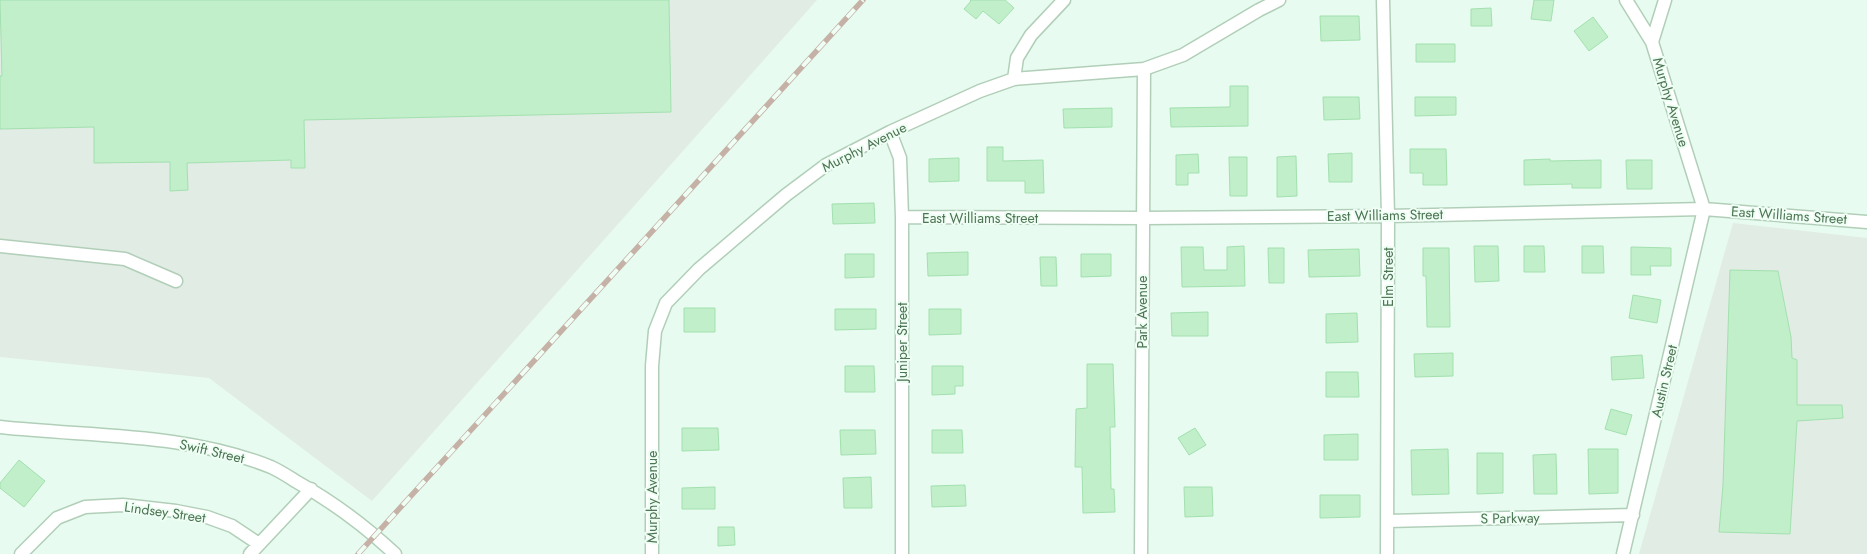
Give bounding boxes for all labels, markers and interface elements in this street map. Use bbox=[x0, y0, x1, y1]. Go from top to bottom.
street label: Murphy Avenue bbox=[1648, 55, 1694, 149]
street label: Murphy Avenue bbox=[818, 117, 910, 177]
street label: East Williams Street bbox=[1730, 201, 1848, 229]
street label: East Williams Street bbox=[1327, 204, 1444, 226]
street label: East Williams Street bbox=[922, 208, 1039, 228]
street label: Elm Street bbox=[1378, 247, 1398, 307]
street label: Park Avenue bbox=[1132, 276, 1152, 348]
street label: Juniper Street bbox=[892, 302, 912, 384]
street label: Austin Street bbox=[1646, 342, 1682, 419]
street label: Swift Street bbox=[178, 434, 247, 468]
street label: Murphy Avenue bbox=[642, 451, 662, 543]
street label: Lindsey Street bbox=[123, 496, 207, 528]
street label: S Parkway bbox=[1480, 507, 1541, 529]

